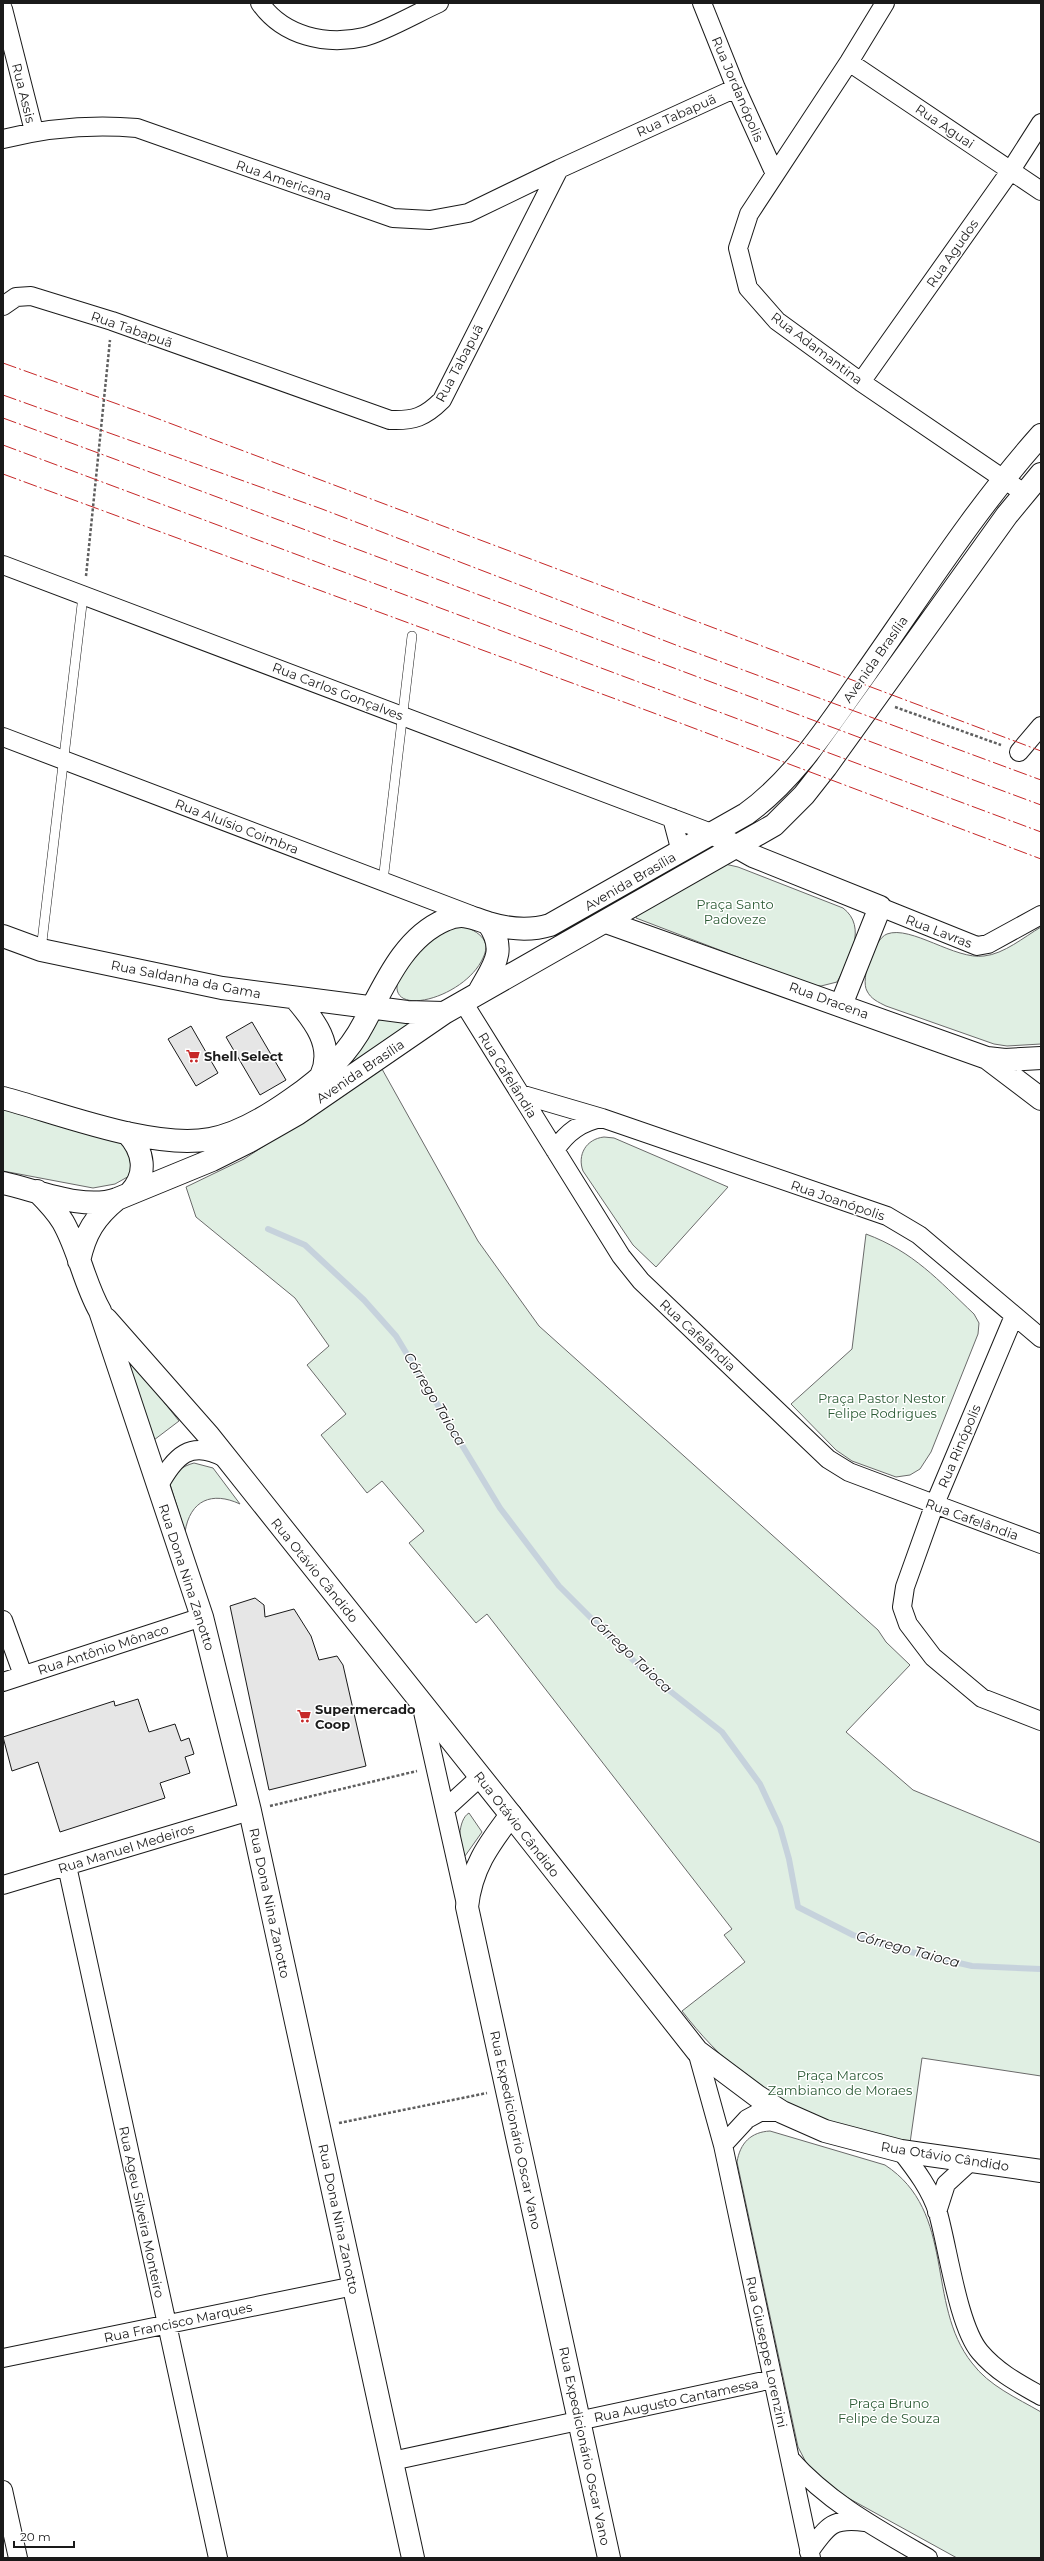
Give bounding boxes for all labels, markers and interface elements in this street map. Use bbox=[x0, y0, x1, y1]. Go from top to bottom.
street label: Rua Jordanópolis bbox=[709, 34, 767, 144]
street label: Rua Assis bbox=[9, 61, 39, 125]
street label: Rua Tabapuã bbox=[634, 90, 718, 140]
street label: Rua Aguai bbox=[913, 101, 977, 151]
street label: Rua Americana bbox=[234, 156, 334, 204]
street label: Rua Agudos bbox=[923, 216, 981, 290]
street label: Rua Tabapuã bbox=[89, 307, 175, 351]
street label: Rua Adamantina bbox=[768, 308, 866, 388]
street label: Rua Tabapuã bbox=[432, 321, 486, 405]
street label: Avenida Brasília bbox=[839, 612, 911, 706]
street label: Rua Carlos Gonçalves bbox=[270, 659, 406, 723]
street label: Rua Aluísio Coimbra bbox=[173, 795, 301, 857]
street label: Avenida Brasília bbox=[582, 848, 678, 914]
park label: Praça Santo Padoveze bbox=[696, 896, 774, 927]
street label: Rua Lavras bbox=[903, 911, 975, 951]
street label: Rua Saldanha da Gama bbox=[110, 957, 262, 1001]
street label: Rua Dracena bbox=[787, 978, 871, 1022]
street label: Rua Cafelândia bbox=[475, 1029, 541, 1121]
street label: Avenida Brasília bbox=[313, 1036, 407, 1106]
supermarket icon: Shell Select bbox=[185, 1048, 201, 1064]
place label: Shell Select bbox=[204, 1048, 283, 1064]
street label: Rua Joanópolis bbox=[789, 1176, 887, 1224]
street label: Rua Cafelândia bbox=[657, 1296, 739, 1374]
water label: Córrego Taioca bbox=[400, 1349, 470, 1449]
park label: Praça Pastor Nestor Felipe Rodrigues bbox=[818, 1390, 946, 1421]
street label: Rua Rinópolis bbox=[934, 1402, 984, 1490]
street label: Rua Cafelândia bbox=[923, 1495, 1021, 1543]
street label: Rua Dona Nina Zanotto bbox=[156, 1502, 218, 1652]
street label: Rua Otávio Cândido bbox=[268, 1515, 362, 1625]
water label: Córrego Taioca bbox=[586, 1611, 676, 1697]
street label: Rua Antônio Mônaco bbox=[36, 1620, 170, 1678]
place label: Supermercado Coop bbox=[315, 1701, 416, 1732]
supermarket icon: Supermercado Coop bbox=[296, 1708, 312, 1724]
street label: Rua Otávio Cândido bbox=[471, 1768, 563, 1880]
street label: Rua Manuel Medeiros bbox=[56, 1820, 196, 1876]
street label: Rua Dona Nina Zanotto bbox=[246, 1826, 294, 1980]
water label: Córrego Taioca bbox=[854, 1927, 962, 1971]
street label: Rua Expedicionário Oscar Vano bbox=[487, 2029, 545, 2231]
park label: Praça Marcos Zambianco de Moraes bbox=[768, 2067, 912, 2098]
street label: Rua Ageu Silveira Monteiro bbox=[116, 2125, 168, 2299]
street label: Rua Otávio Cândido bbox=[880, 2138, 1010, 2174]
street label: Rua Dona Nina Zanotto bbox=[315, 2142, 363, 2296]
street label: Rua Giuseppe Lorenzini bbox=[743, 2275, 791, 2429]
street label: Rua Francisco Marques bbox=[102, 2298, 254, 2346]
street label: Rua Expedicionário Oscar Vano bbox=[556, 2345, 614, 2547]
street label: Rua Augusto Cantamessa bbox=[592, 2375, 760, 2425]
park label: Praça Bruno Felipe de Souza bbox=[838, 2395, 940, 2426]
scale bar bbox=[14, 2523, 74, 2549]
text: 20 m bbox=[20, 2529, 51, 2544]

